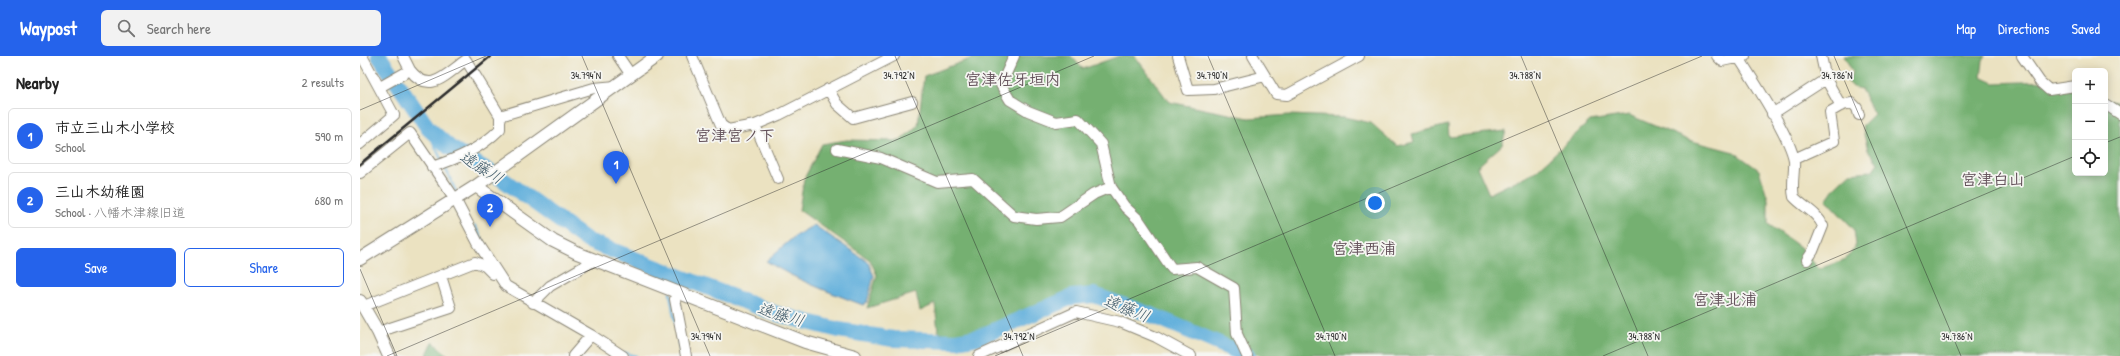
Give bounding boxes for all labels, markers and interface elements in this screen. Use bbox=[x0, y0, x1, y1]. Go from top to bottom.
search box bbox=[101, 10, 381, 46]
text: Waypost bbox=[20, 15, 77, 41]
icon: search bbox=[115, 17, 137, 39]
text: Search here bbox=[147, 18, 211, 39]
text: Map bbox=[1956, 19, 1976, 38]
text: Directions bbox=[1998, 19, 2049, 38]
text: Saved bbox=[2071, 19, 2100, 38]
district label: 宮津佐牙垣内 bbox=[965, 68, 1061, 90]
map controls bbox=[2072, 68, 2108, 176]
button: + bbox=[2072, 68, 2108, 104]
text: 34.794°N bbox=[571, 69, 601, 82]
text: 34.792°N bbox=[883, 69, 915, 82]
text: 34.790°N bbox=[1196, 69, 1228, 82]
text: 34.788°N bbox=[1509, 69, 1541, 82]
text: 34.786°N bbox=[1821, 69, 1853, 82]
text: Nearby bbox=[16, 71, 59, 94]
text: 2 results bbox=[302, 73, 344, 91]
button: − bbox=[2072, 104, 2108, 140]
text: 市立三山木小学校 bbox=[55, 117, 175, 138]
district label: 宮津宮ノ下 bbox=[695, 124, 775, 146]
text: 1 bbox=[28, 127, 32, 145]
text: 590 m bbox=[315, 127, 343, 145]
text: School bbox=[55, 138, 85, 156]
button: locate bbox=[2072, 140, 2108, 176]
water label: 遠藤川 bbox=[456, 145, 508, 189]
pin: 1 bbox=[603, 151, 629, 184]
district label: 宮津白山 bbox=[1961, 168, 2025, 190]
text: 三山木幼稚園 bbox=[55, 181, 145, 202]
text: 2 bbox=[27, 191, 33, 209]
text: 680 m bbox=[315, 191, 343, 209]
your location bbox=[1365, 193, 1385, 213]
pin: 2 bbox=[477, 194, 503, 227]
text: School · 八幡木津線旧道 bbox=[55, 203, 185, 221]
district label: 宮津西浦 bbox=[1332, 237, 1396, 259]
button: Save bbox=[16, 248, 176, 287]
button: Share bbox=[184, 248, 344, 287]
district label: 宮津北浦 bbox=[1693, 288, 1757, 310]
water label: 遠藤川 bbox=[1101, 289, 1153, 327]
water label: 遠藤川 bbox=[755, 296, 807, 332]
text: 34.794°N bbox=[691, 330, 721, 343]
text: 34.792°N bbox=[1003, 330, 1035, 343]
text: 34.790°N bbox=[1315, 330, 1347, 343]
text: 34.788°N bbox=[1628, 330, 1660, 343]
text: 34.786°N bbox=[1941, 330, 1973, 343]

